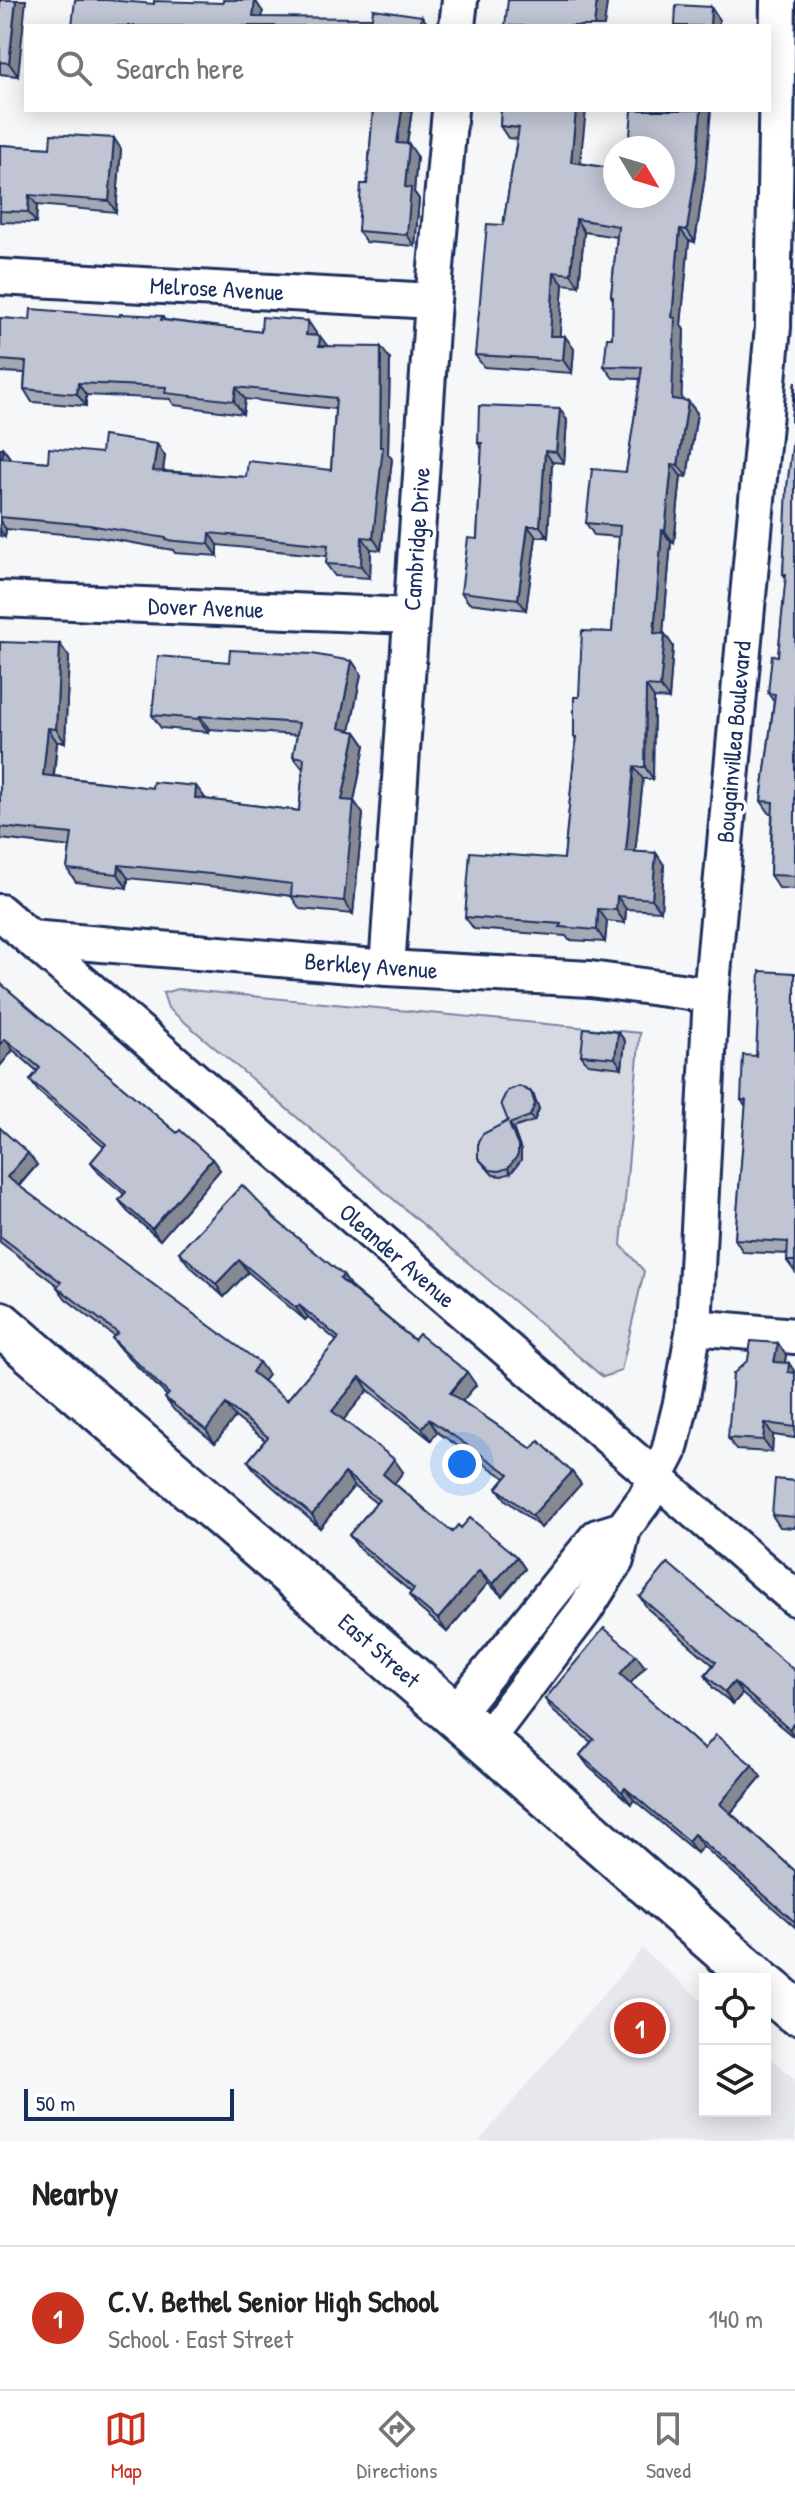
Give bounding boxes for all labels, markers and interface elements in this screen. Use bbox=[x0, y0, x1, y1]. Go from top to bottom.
search box bbox=[24, 24, 771, 112]
icon: search bbox=[52, 46, 96, 90]
text: Search here bbox=[116, 48, 244, 88]
north arrow bbox=[603, 136, 675, 208]
street label: Melrose Avenue bbox=[149, 269, 285, 308]
street label: Cambridge Drive bbox=[395, 466, 437, 612]
street label: Dover Avenue bbox=[148, 589, 265, 625]
street label: Bougainvillea Boulevard bbox=[708, 640, 758, 844]
street label: Berkley Avenue bbox=[303, 944, 439, 986]
street label: Oleander Avenue bbox=[333, 1196, 463, 1315]
your location bbox=[442, 1444, 482, 1484]
street label: East Street bbox=[332, 1606, 428, 1695]
map controls bbox=[699, 1973, 771, 2117]
button: locate bbox=[699, 1973, 771, 2045]
pin: 1 bbox=[614, 1998, 666, 2058]
button: layers bbox=[699, 2045, 771, 2117]
scale bar bbox=[24, 2085, 234, 2121]
text: 50 m bbox=[36, 2088, 75, 2118]
text: Nearby bbox=[32, 2170, 118, 2216]
text: C.V. Bethel Senior High School bbox=[108, 2281, 438, 2321]
text: 1 bbox=[53, 2301, 63, 2336]
text: 140 m bbox=[709, 2301, 763, 2336]
text: School · East Street bbox=[108, 2321, 293, 2356]
tab: Map bbox=[104, 2407, 148, 2485]
tab: Directions bbox=[357, 2407, 438, 2485]
tab: Saved bbox=[646, 2407, 691, 2485]

